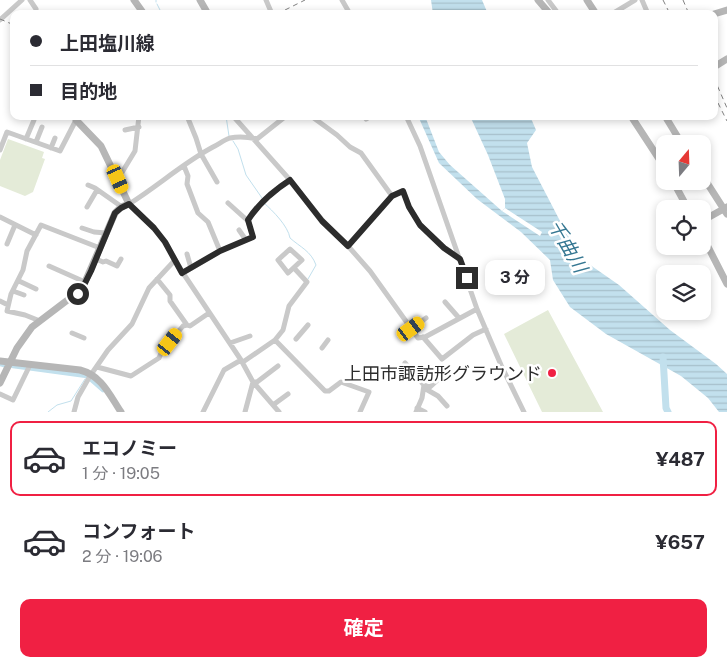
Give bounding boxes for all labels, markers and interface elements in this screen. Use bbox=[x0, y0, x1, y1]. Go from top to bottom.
text: 上田塩川線 bbox=[60, 32, 155, 54]
text: 目的地 bbox=[60, 80, 117, 102]
north arrow bbox=[656, 135, 711, 190]
map controls bbox=[656, 135, 711, 320]
car bbox=[105, 162, 130, 196]
button: locate bbox=[656, 200, 711, 255]
water label: 千曲川 bbox=[544, 216, 593, 278]
callout: 3 分 bbox=[484, 260, 544, 296]
button: layers bbox=[656, 265, 711, 320]
route end bbox=[456, 267, 478, 289]
text: 3 分 bbox=[500, 268, 530, 287]
route start bbox=[67, 283, 89, 305]
car bbox=[394, 314, 427, 344]
car bbox=[154, 326, 185, 358]
place label: 上田市諏訪形グラウンド bbox=[344, 363, 542, 384]
marker: 上田市諏訪形グラウンド bbox=[546, 367, 558, 379]
icon: car bbox=[22, 436, 67, 481]
text: エコノミー bbox=[82, 437, 177, 459]
text: ¥487 bbox=[656, 448, 705, 470]
text: 1 分 · 19:05 bbox=[82, 464, 160, 483]
icon: car bbox=[22, 519, 67, 564]
text: コンフォート bbox=[82, 520, 195, 542]
text: ¥657 bbox=[655, 531, 705, 553]
text: 2 分 · 19:06 bbox=[82, 547, 163, 566]
button: 確定 bbox=[20, 599, 707, 657]

